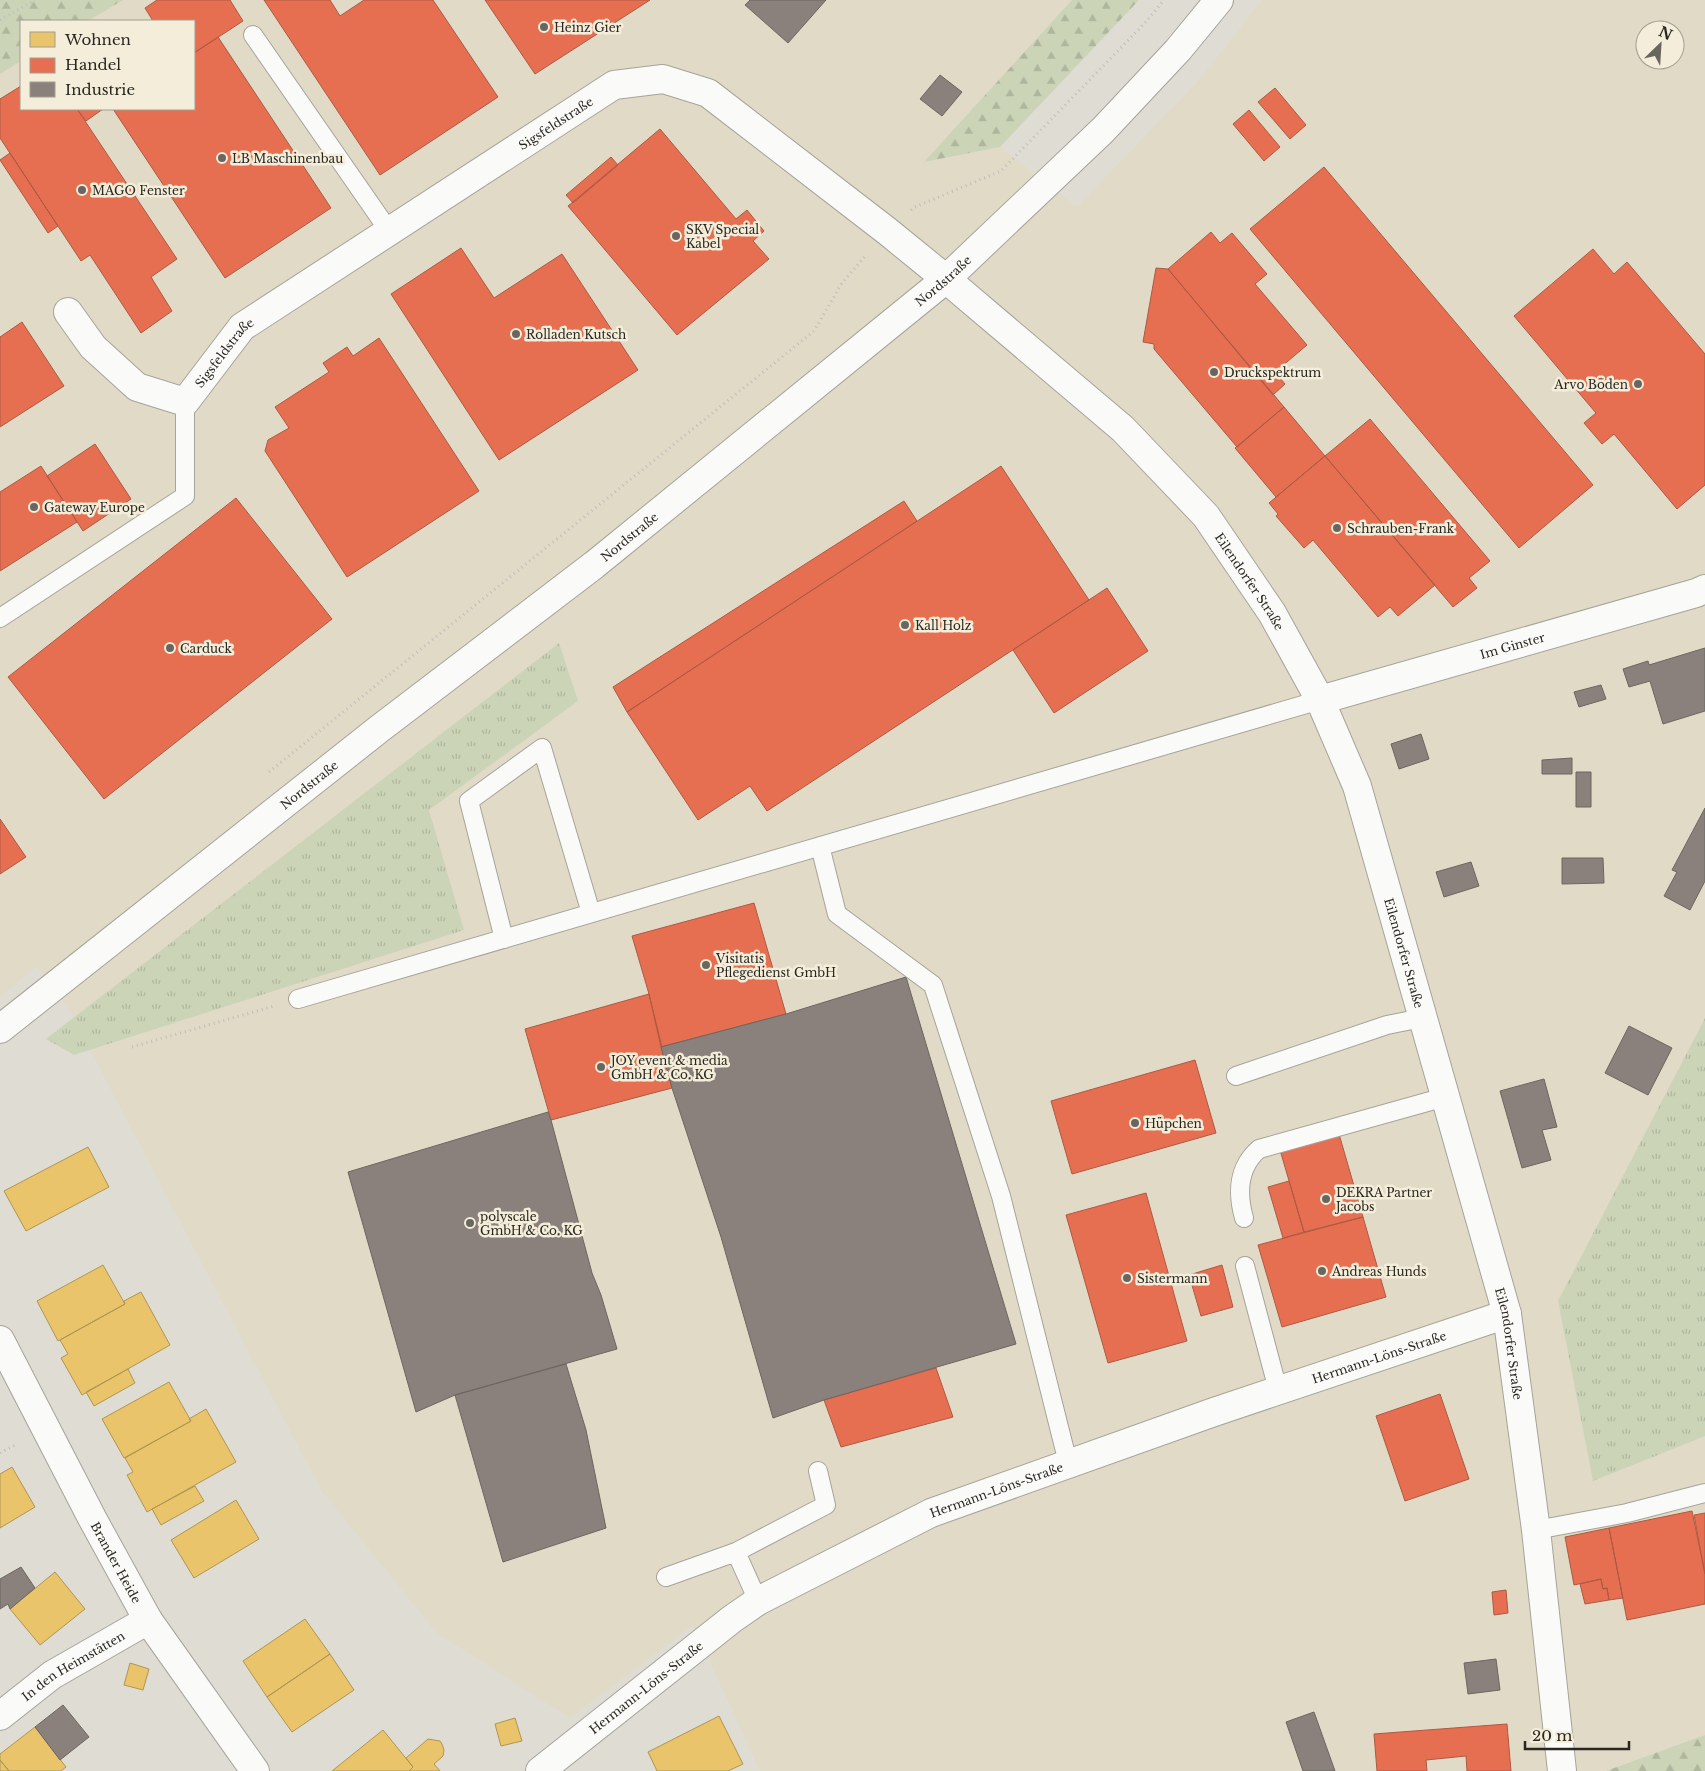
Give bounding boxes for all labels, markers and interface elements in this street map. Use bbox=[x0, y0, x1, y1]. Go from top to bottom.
legend bbox=[20, 20, 195, 110]
place label: Heinz Gier bbox=[554, 20, 622, 35]
north arrow bbox=[1635, 20, 1685, 70]
marker: Heinz Gier bbox=[538, 21, 550, 33]
text: N bbox=[1656, 22, 1675, 44]
text: Wohnen bbox=[64, 30, 131, 49]
text: Handel bbox=[65, 55, 121, 74]
text: Industrie bbox=[65, 80, 135, 99]
street label: Sigsfeldstraße bbox=[516, 93, 596, 153]
place label: LB Maschinenbau bbox=[232, 151, 343, 166]
marker: LB Maschinenbau bbox=[216, 152, 228, 164]
place label: MAGO Fenster bbox=[92, 183, 185, 198]
marker: MAGO Fenster bbox=[76, 184, 88, 196]
place label: SKV Special Kabel bbox=[686, 222, 759, 251]
marker: SKV Special Kabel bbox=[670, 230, 682, 242]
street label: Nordstraße bbox=[912, 252, 974, 309]
street label: Sigsfeldstraße bbox=[191, 314, 256, 390]
place label: Rolladen Kutsch bbox=[526, 327, 626, 342]
marker: Rolladen Kutsch bbox=[510, 328, 522, 340]
place label: Druckspektrum bbox=[1224, 365, 1321, 380]
marker: Druckspektrum bbox=[1208, 366, 1220, 378]
place label: Arvo Böden bbox=[1553, 377, 1628, 392]
marker: Arvo Böden bbox=[1632, 378, 1644, 390]
place label: Gateway Europe bbox=[44, 500, 145, 515]
marker: Gateway Europe bbox=[28, 501, 40, 513]
street label: Nordstraße bbox=[597, 509, 661, 564]
place label: Schrauben-Frank bbox=[1347, 521, 1455, 536]
marker: Schrauben-Frank bbox=[1331, 522, 1343, 534]
street label: Eilendorfer Straße bbox=[1212, 530, 1287, 633]
place label: Kall Holz bbox=[915, 618, 972, 633]
marker: Kall Holz bbox=[899, 619, 911, 631]
street label: Im Ginster bbox=[1478, 629, 1547, 662]
place label: Carduck bbox=[180, 641, 232, 656]
marker: Carduck bbox=[164, 642, 176, 654]
street label: Nordstraße bbox=[277, 757, 341, 812]
street label: Eilendorfer Straße bbox=[1382, 896, 1427, 1010]
place label: Visitatis Pflegedienst GmbH bbox=[715, 951, 836, 980]
marker: Visitatis Pflegedienst GmbH bbox=[700, 959, 712, 971]
place label: JOY event & media GmbH & Co. KG bbox=[609, 1053, 728, 1082]
marker: JOY event & media GmbH & Co. KG bbox=[595, 1061, 607, 1073]
place label: Hüpchen bbox=[1145, 1116, 1202, 1131]
marker: Hüpchen bbox=[1129, 1117, 1141, 1129]
place label: DEKRA Partner Jacobs bbox=[1334, 1185, 1432, 1214]
marker: DEKRA Partner Jacobs bbox=[1320, 1193, 1332, 1205]
place label: polyscale GmbH & Co. KG bbox=[480, 1209, 583, 1238]
marker: polyscale GmbH & Co. KG bbox=[464, 1217, 476, 1229]
place label: Andreas Hunds bbox=[1331, 1264, 1426, 1279]
marker: Andreas Hunds bbox=[1316, 1265, 1328, 1277]
place label: Sistermann bbox=[1137, 1271, 1207, 1286]
marker: Sistermann bbox=[1121, 1272, 1133, 1284]
street label: Eilendorfer Straße bbox=[1492, 1286, 1526, 1401]
street label: Hermann-Löns-Straße bbox=[1310, 1327, 1448, 1386]
street label: Hermann-Löns-Straße bbox=[928, 1459, 1065, 1520]
street label: Brander Heide bbox=[88, 1519, 145, 1606]
street label: In den Heimstätten bbox=[18, 1628, 127, 1704]
street label: Hermann-Löns-Straße bbox=[586, 1638, 706, 1737]
scale bar bbox=[1525, 1718, 1629, 1750]
text: 20 m bbox=[1532, 1726, 1572, 1745]

